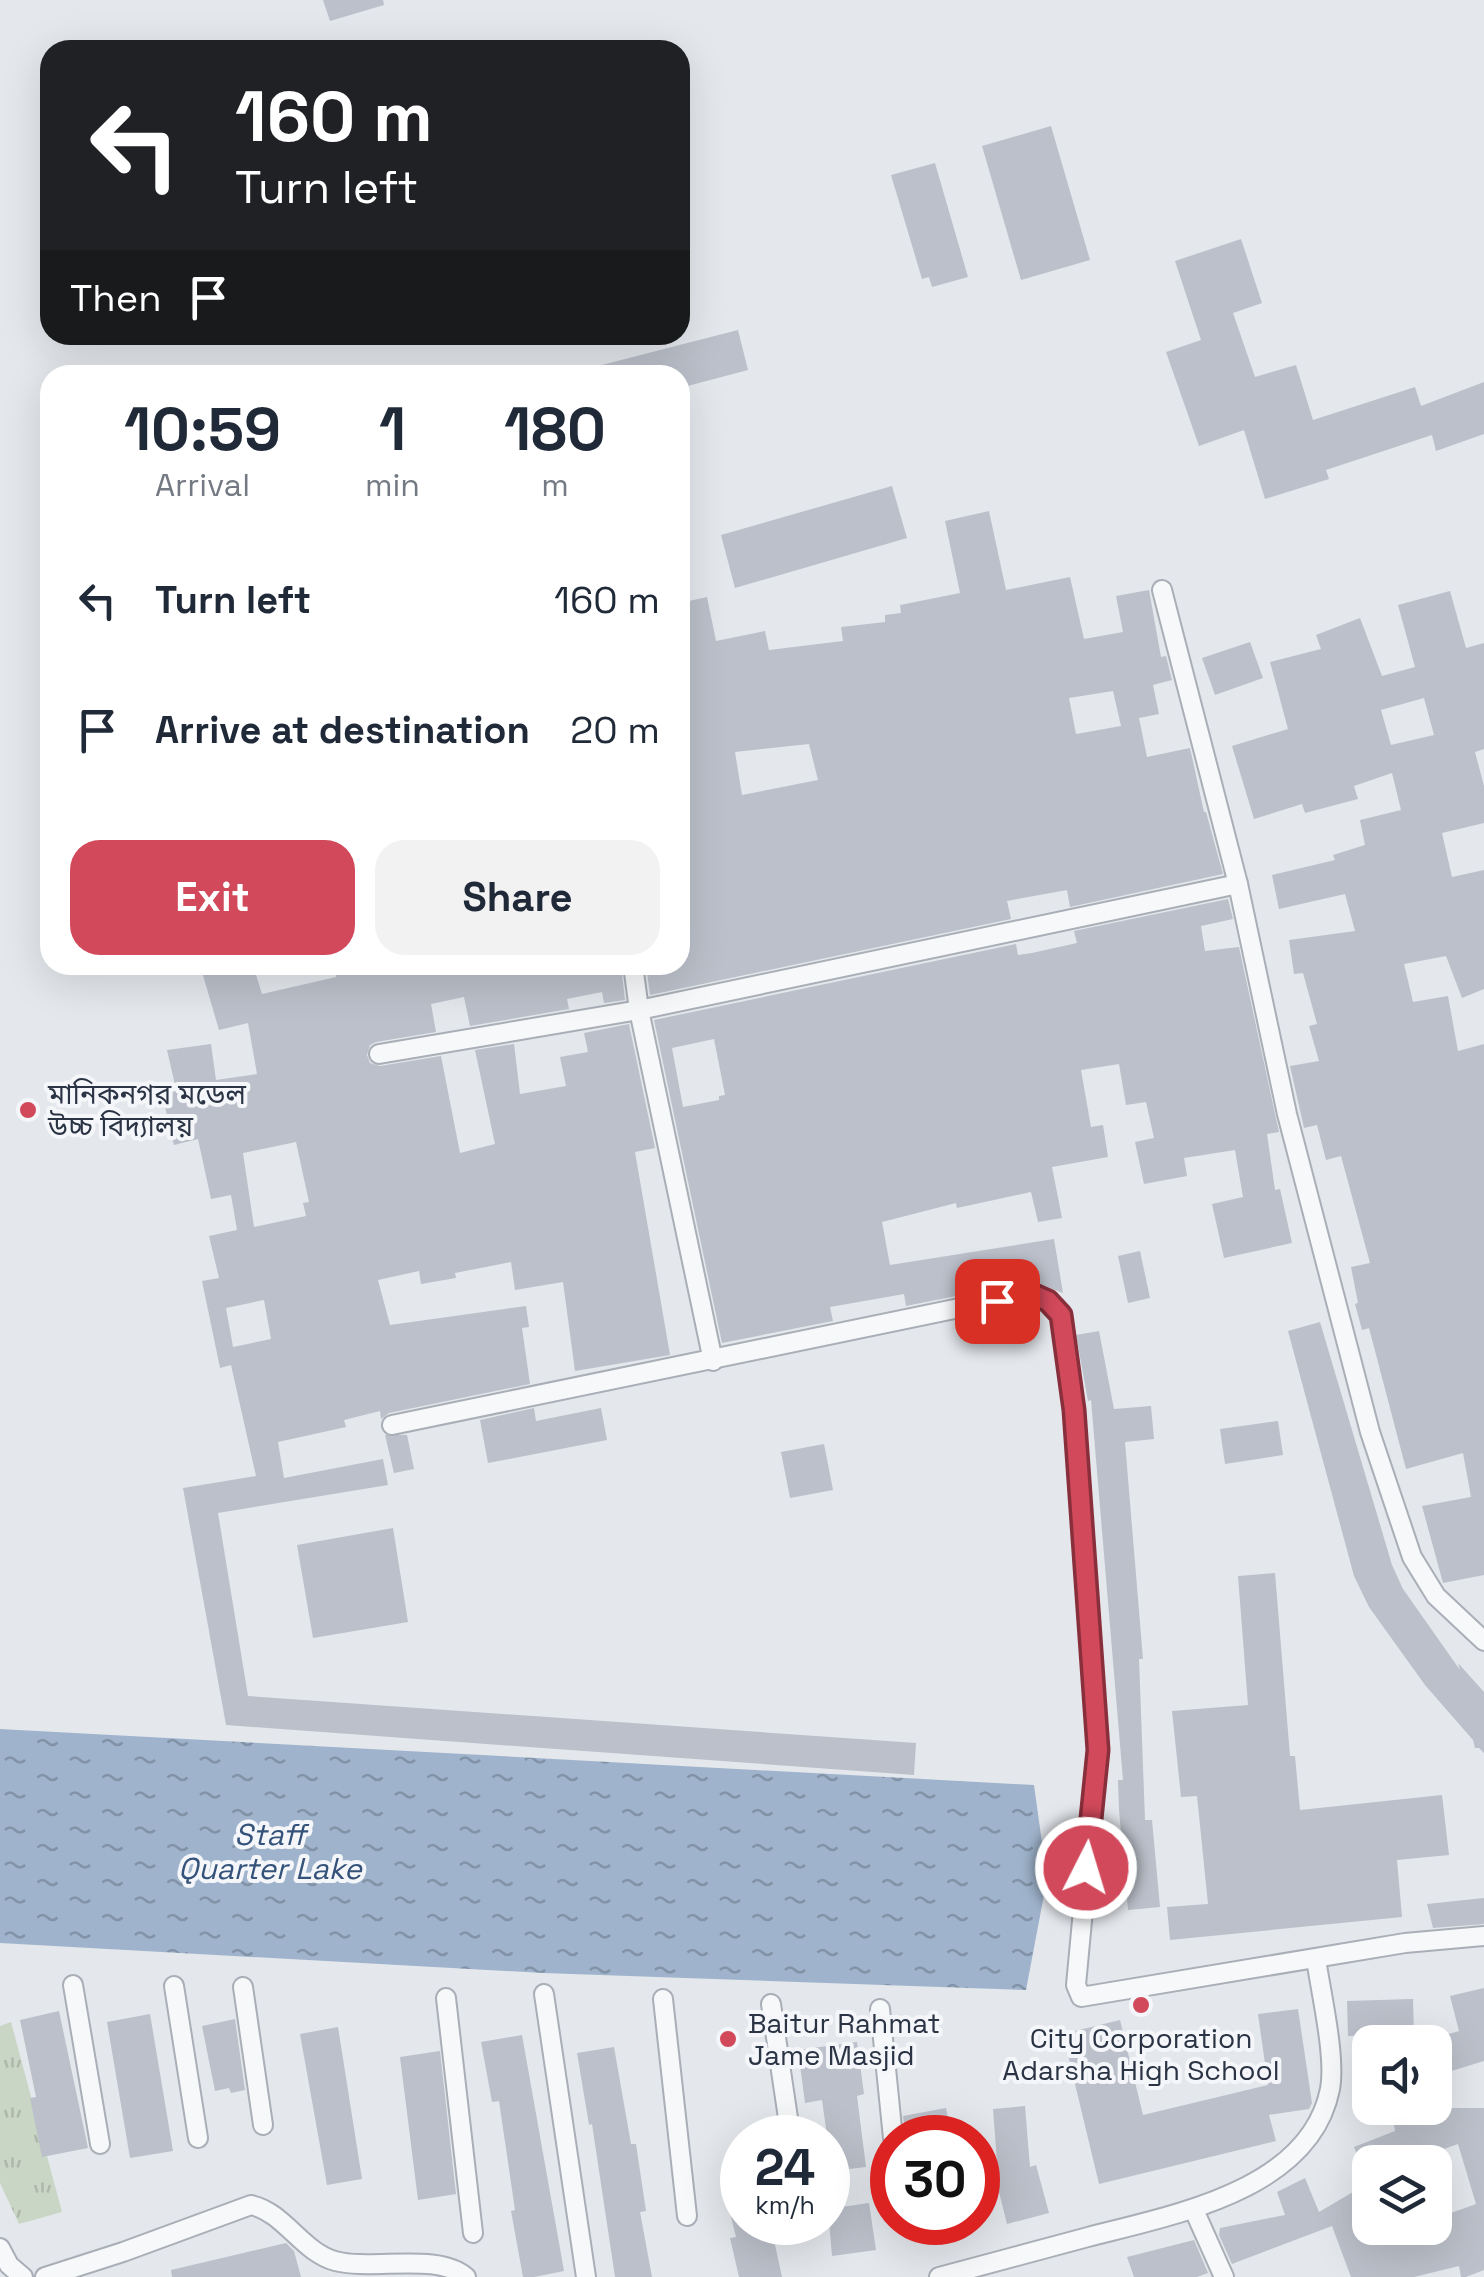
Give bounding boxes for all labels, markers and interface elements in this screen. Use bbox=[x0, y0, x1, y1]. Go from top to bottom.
text: 160 m bbox=[235, 72, 433, 161]
icon: left bbox=[70, 80, 200, 210]
text: Turn left bbox=[235, 159, 418, 216]
icon: arrive bbox=[181, 270, 236, 325]
text: Then bbox=[70, 274, 161, 322]
text: 10:59 bbox=[124, 391, 281, 468]
text: 1 bbox=[379, 391, 406, 468]
text: 180 bbox=[504, 391, 606, 468]
text: Arrival bbox=[155, 465, 250, 505]
text: min bbox=[365, 465, 420, 505]
text: m bbox=[541, 465, 569, 505]
icon: left bbox=[70, 573, 125, 628]
text: Turn left bbox=[155, 576, 311, 624]
text: 160 m bbox=[554, 576, 660, 624]
icon: arrive bbox=[70, 703, 125, 758]
text: Arrive at destination bbox=[155, 706, 530, 754]
text: 20 m bbox=[570, 706, 660, 754]
button: Exit bbox=[70, 840, 355, 955]
button: Share bbox=[375, 840, 660, 955]
place label: মানিকনগর মডেল উচ্চ বিদ্যালয় bbox=[47, 1076, 246, 1144]
marker: মানিকনগর মডেল উচ্চ বিদ্যালয় bbox=[17, 1099, 39, 1121]
pin bbox=[955, 1259, 1040, 1344]
icon: arrive bbox=[970, 1274, 1025, 1329]
water label: Staff Quarter Lake bbox=[178, 1815, 363, 1888]
position arrow bbox=[1034, 1816, 1138, 1920]
marker: City Corporation Adarsha High School bbox=[1130, 1994, 1152, 2016]
place label: Baitur Rahmat Jame Masjid bbox=[748, 2005, 940, 2073]
place label: City Corporation Adarsha High School bbox=[1002, 2020, 1280, 2088]
map controls bbox=[1352, 2025, 1452, 2245]
button: sound bbox=[1352, 2025, 1452, 2125]
marker: Baitur Rahmat Jame Masjid bbox=[717, 2028, 739, 2050]
speed limit sign: 30 bbox=[870, 2115, 1000, 2245]
text: 24 bbox=[755, 2136, 815, 2200]
button: layers bbox=[1352, 2145, 1452, 2245]
text: km/h bbox=[755, 2189, 815, 2221]

